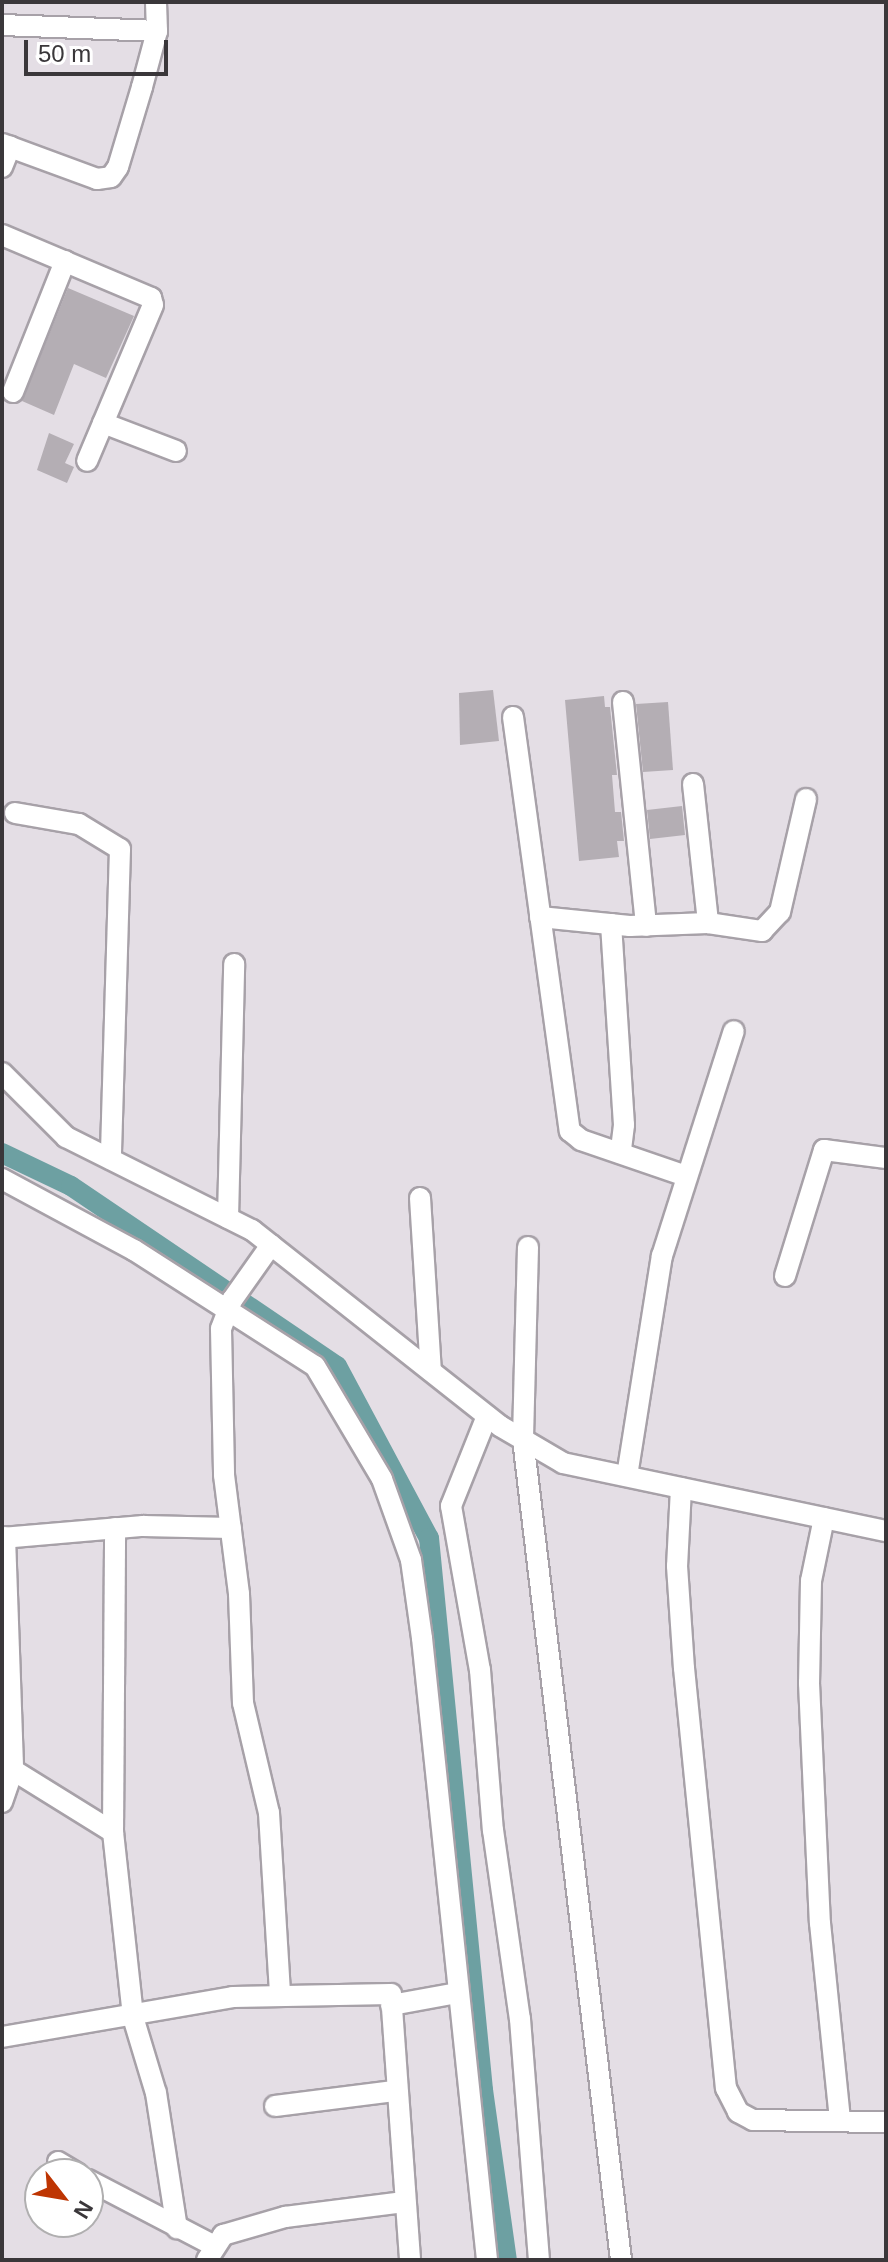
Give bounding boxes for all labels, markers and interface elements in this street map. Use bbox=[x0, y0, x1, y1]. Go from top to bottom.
scale bar bbox=[28, 24, 172, 74]
text: 50 m bbox=[38, 40, 91, 67]
north arrow bbox=[24, 2158, 104, 2238]
text: N bbox=[68, 2196, 98, 2223]

